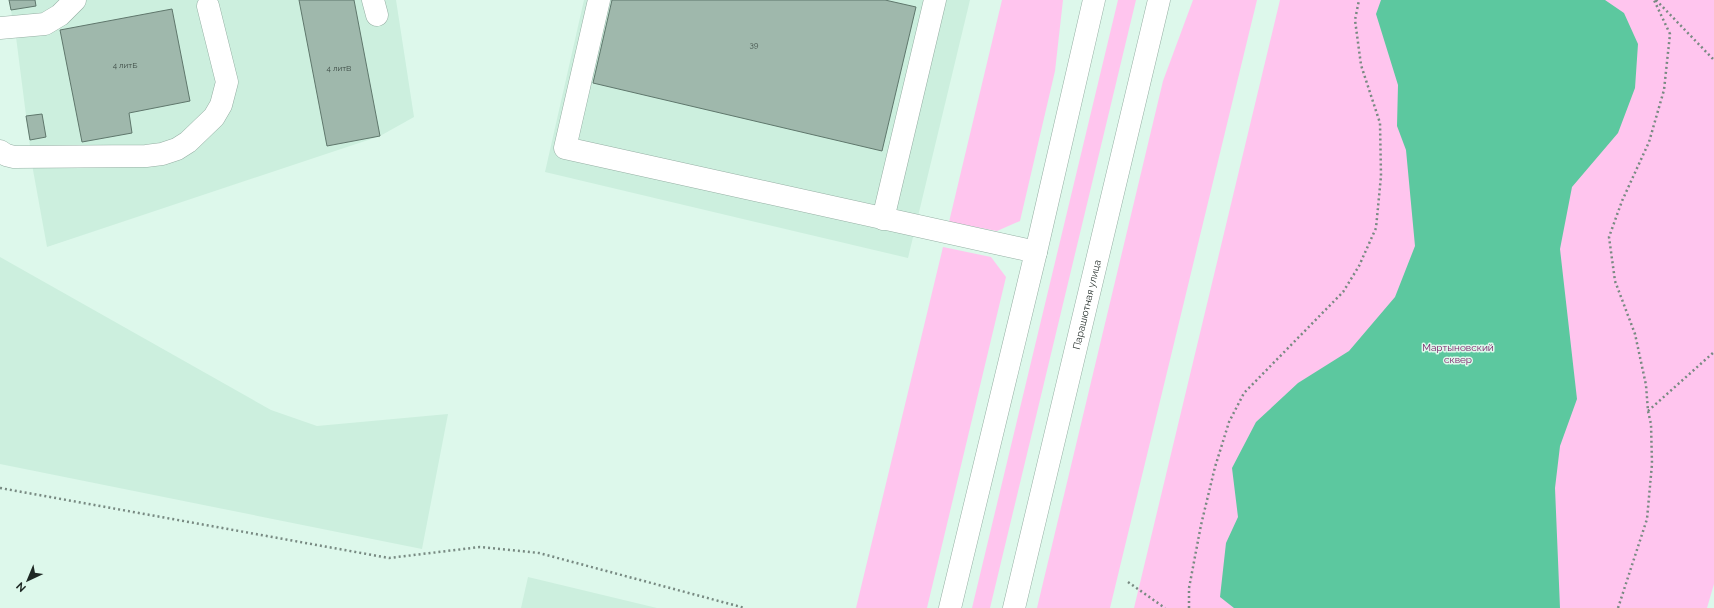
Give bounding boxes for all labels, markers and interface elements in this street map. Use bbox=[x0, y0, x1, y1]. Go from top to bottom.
house number: 39 bbox=[750, 40, 759, 50]
house number: 4 литБ bbox=[113, 60, 137, 70]
house number: 4 литВ bbox=[327, 63, 351, 73]
street label: Парашютная улица bbox=[1070, 259, 1102, 350]
park label: Мартыновский сквер bbox=[1422, 342, 1494, 365]
north arrow bbox=[8, 560, 48, 600]
text: N bbox=[14, 579, 29, 594]

